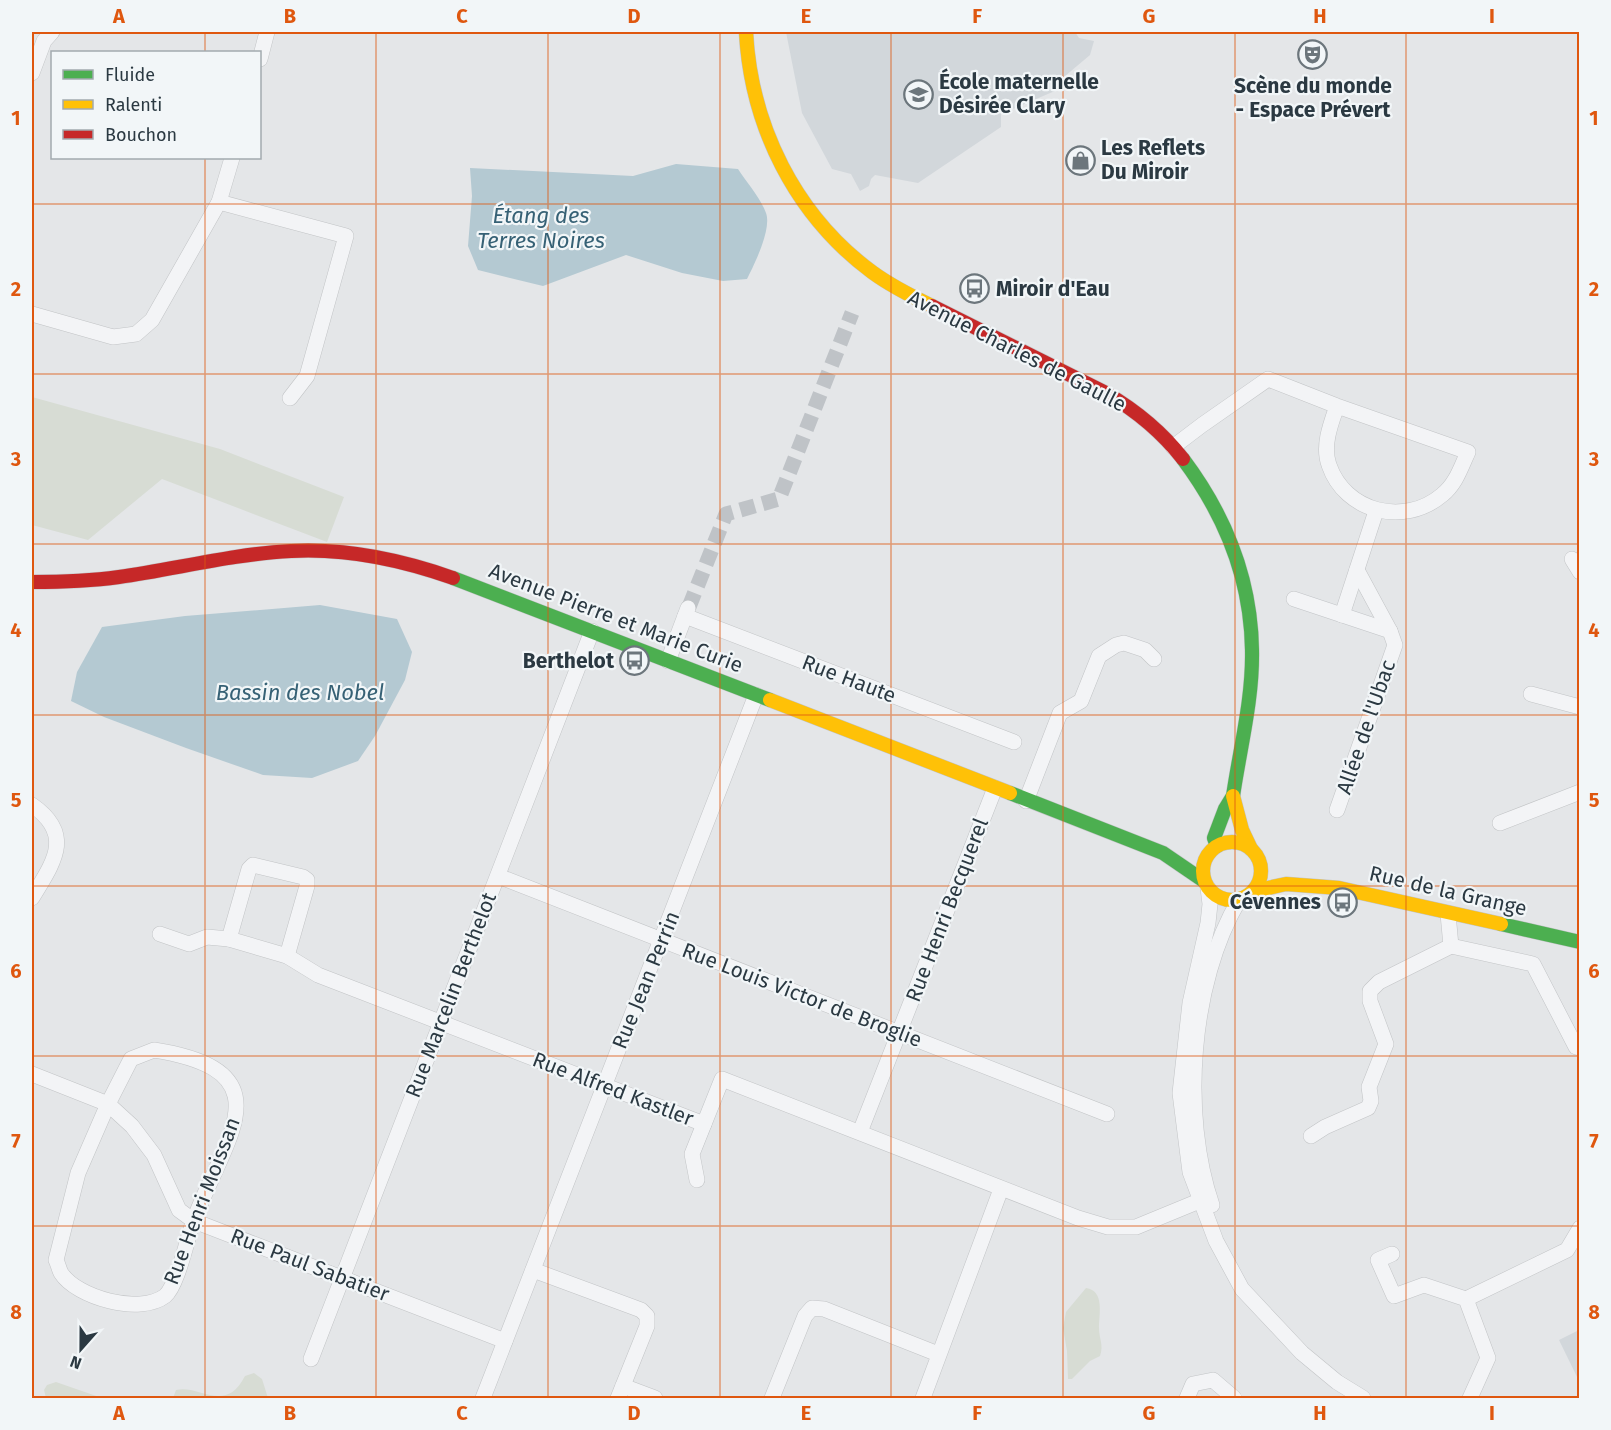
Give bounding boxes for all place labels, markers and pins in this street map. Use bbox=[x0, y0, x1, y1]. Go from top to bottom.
theatre icon: Scène du monde - Espace Prévert bbox=[1297, 39, 1329, 71]
place label: École maternelle Désirée Clary bbox=[939, 68, 1099, 119]
place label: Scène du monde - Espace Prévert bbox=[1234, 73, 1392, 123]
school or university icon: École maternelle Désirée Clary bbox=[902, 78, 934, 110]
place label: Les Reflets Du Miroir bbox=[1101, 135, 1205, 185]
shop icon: Les Reflets Du Miroir bbox=[1064, 144, 1096, 176]
bus stop icon: Miroir d'Eau bbox=[959, 273, 991, 305]
place label: Miroir d'Eau bbox=[996, 276, 1110, 302]
bus stop icon: Berthelot bbox=[619, 645, 651, 677]
place label: Berthelot bbox=[523, 648, 615, 674]
bus stop icon: Cévennes bbox=[1326, 886, 1358, 918]
place label: Cévennes bbox=[1230, 889, 1321, 915]

